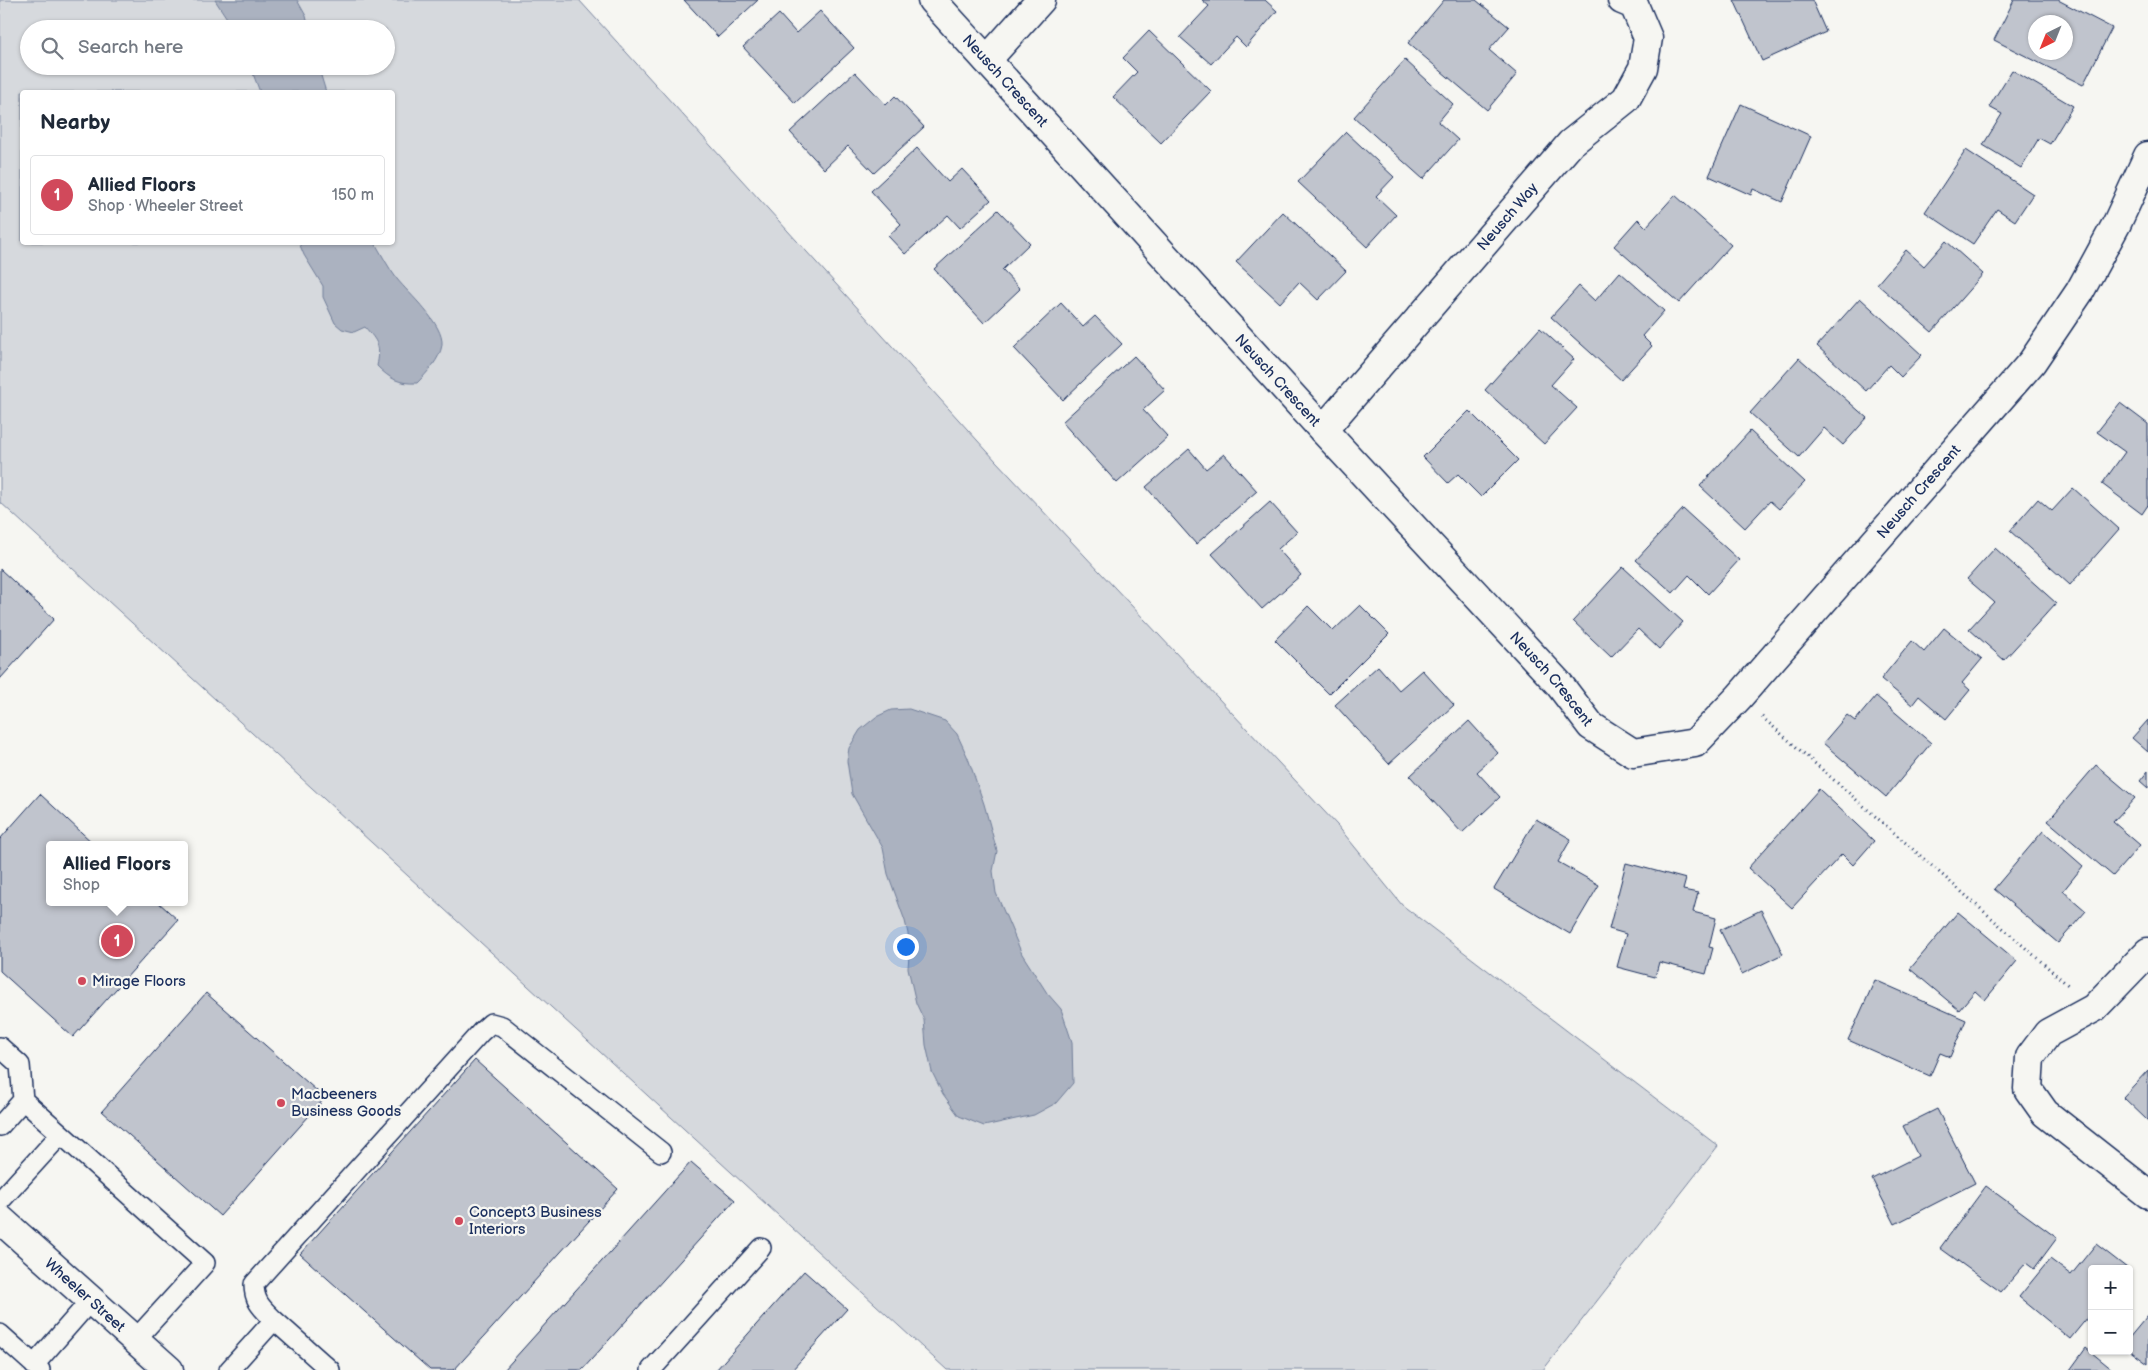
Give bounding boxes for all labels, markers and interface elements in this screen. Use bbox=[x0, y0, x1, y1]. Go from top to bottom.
north arrow bbox=[2028, 15, 2073, 60]
search box bbox=[20, 20, 395, 75]
street label: Neusch Crescent bbox=[958, 31, 1052, 131]
icon: search bbox=[38, 34, 66, 62]
text: Search here bbox=[78, 36, 183, 59]
text: Nearby bbox=[40, 110, 110, 135]
text: Allied Floors bbox=[88, 174, 196, 197]
street label: Neusch Way bbox=[1473, 179, 1542, 255]
text: 1 bbox=[54, 186, 60, 205]
text: 150 m bbox=[332, 186, 374, 205]
text: Shop · Wheeler Street bbox=[88, 197, 243, 216]
street label: Neusch Crescent bbox=[1231, 330, 1325, 431]
street label: Neusch Crescent bbox=[1873, 441, 1965, 543]
street label: Neusch Crescent bbox=[1505, 628, 1597, 730]
popup bbox=[46, 841, 188, 906]
text: Allied Floors bbox=[63, 853, 171, 876]
text: Shop bbox=[63, 876, 100, 895]
pin: 1 bbox=[101, 922, 133, 960]
your location bbox=[893, 934, 919, 960]
place label: Mirage Floors bbox=[92, 972, 186, 991]
marker: Mirage Floors bbox=[76, 975, 88, 987]
place label: Macbeeners Business Goods bbox=[291, 1085, 402, 1121]
marker: Macbeeners Business Goods bbox=[275, 1097, 287, 1109]
place label: Concept3 Business Interiors bbox=[469, 1203, 602, 1239]
marker: Concept3 Business Interiors bbox=[453, 1215, 465, 1227]
street label: Wheeler Street bbox=[40, 1254, 129, 1337]
map controls bbox=[2088, 1265, 2133, 1355]
button: + bbox=[2088, 1265, 2133, 1310]
button: − bbox=[2088, 1310, 2133, 1355]

